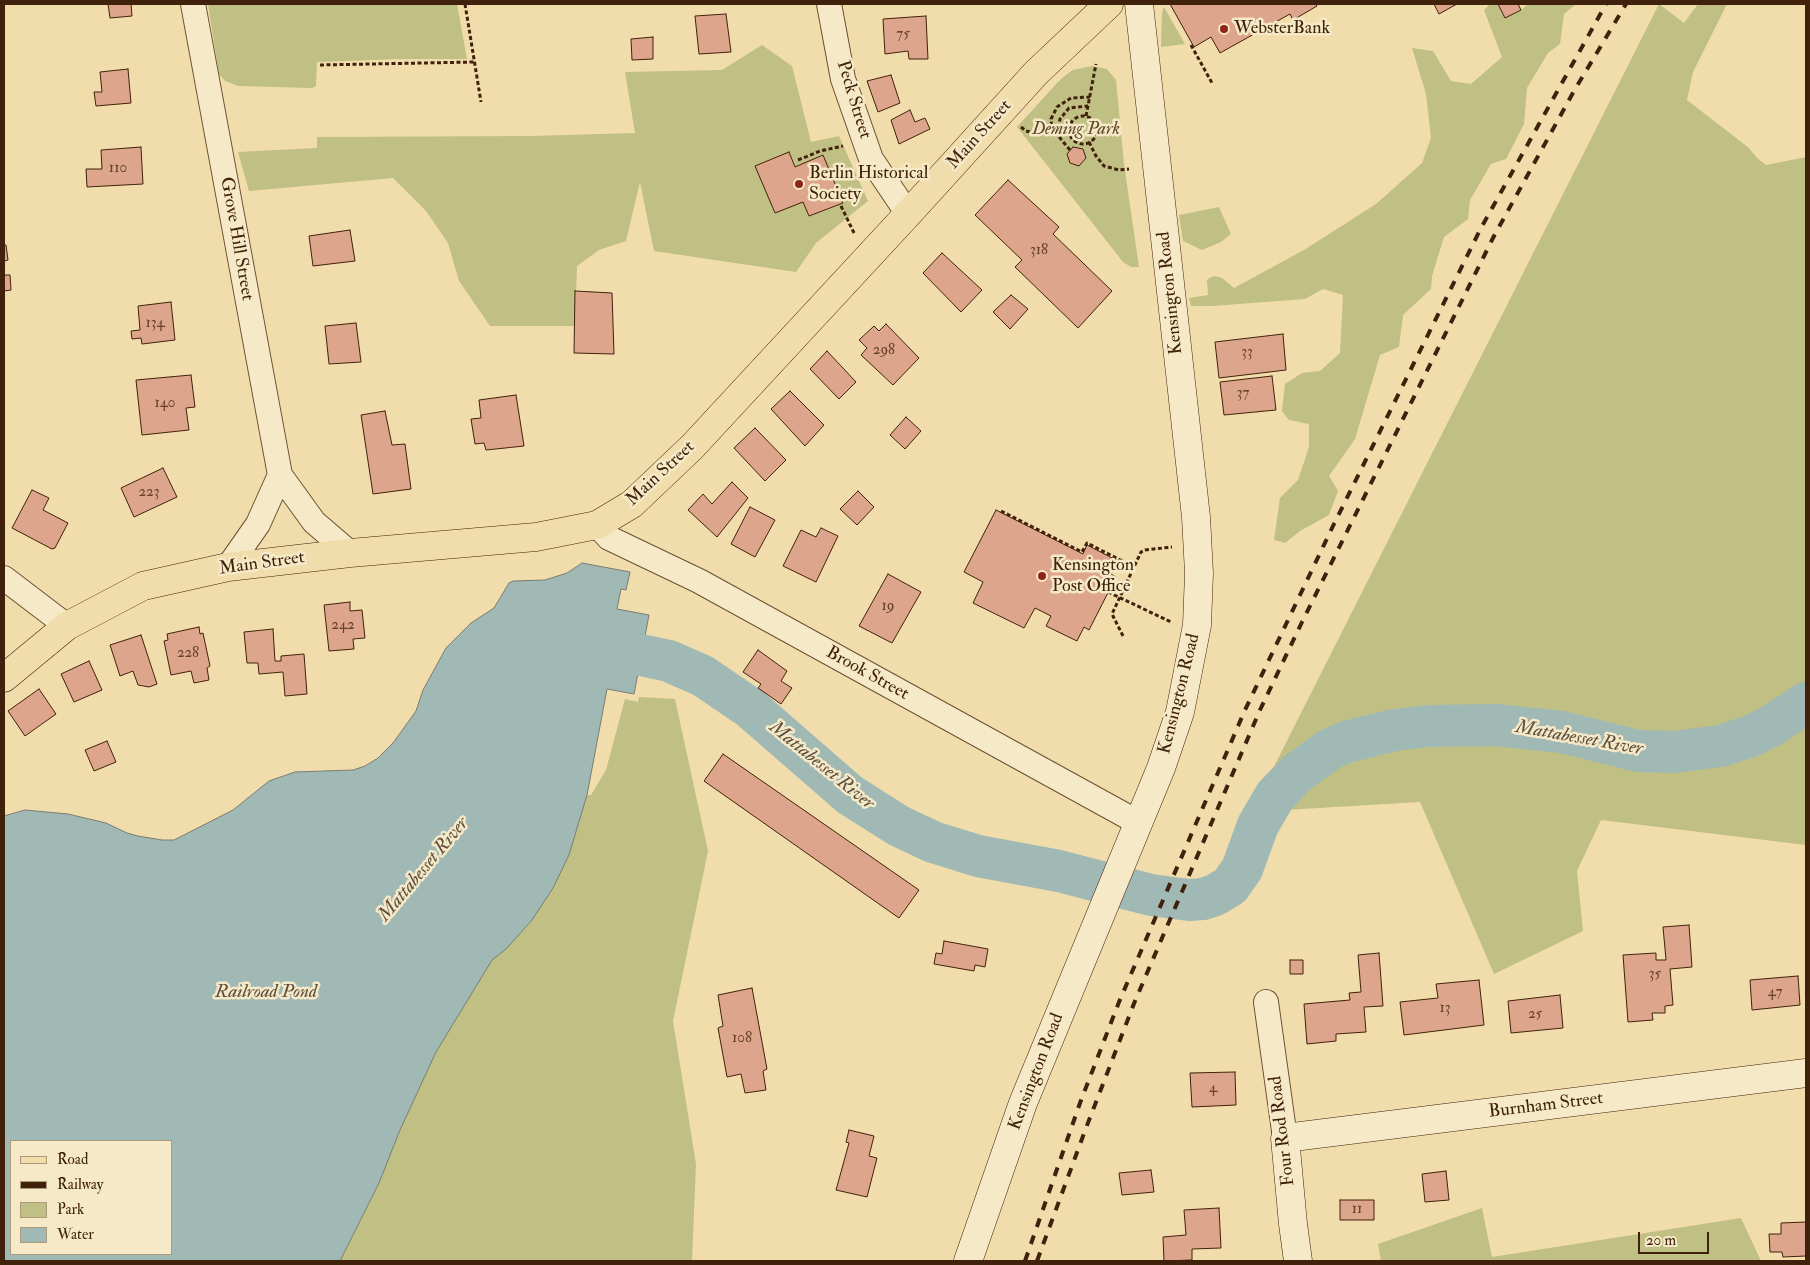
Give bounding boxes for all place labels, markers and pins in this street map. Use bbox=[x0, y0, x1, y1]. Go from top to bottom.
place label: WebsterBank bbox=[1234, 18, 1330, 40]
marker: WebsterBank bbox=[1218, 23, 1230, 35]
place label: Berlin Historical Society bbox=[809, 163, 928, 205]
marker: Berlin Historical Society bbox=[793, 178, 805, 190]
place label: Kensington Post Office bbox=[1052, 555, 1134, 598]
marker: Kensington Post Office bbox=[1036, 570, 1048, 582]

